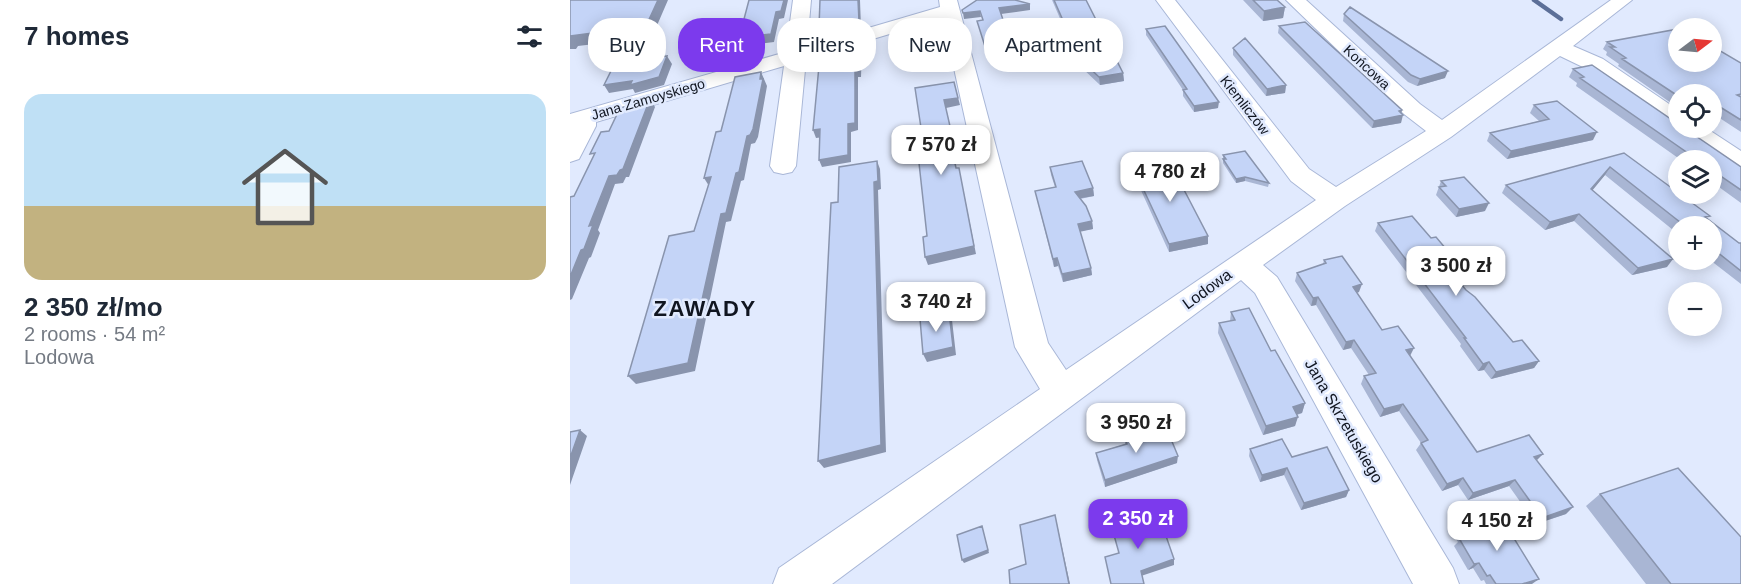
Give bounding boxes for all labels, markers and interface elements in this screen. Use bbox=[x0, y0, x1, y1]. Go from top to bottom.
chip: Buy bbox=[588, 18, 666, 72]
chip: Rent bbox=[678, 18, 765, 72]
chip: Filters bbox=[777, 18, 876, 72]
chip: New bbox=[888, 18, 972, 72]
chip: Apartment bbox=[984, 18, 1123, 72]
north arrow bbox=[1668, 18, 1722, 72]
map controls bbox=[1668, 18, 1722, 336]
icon: filters bbox=[513, 20, 546, 53]
text: 7 homes bbox=[24, 21, 130, 51]
street label: Końcowa bbox=[1340, 42, 1394, 93]
street label: Kiemliczów bbox=[1217, 72, 1273, 138]
street label: Jana Zamoyskiego bbox=[589, 75, 707, 123]
button: locate bbox=[1668, 84, 1722, 138]
pin: 7 570 zł bbox=[879, 125, 1003, 176]
icon: home bbox=[231, 133, 339, 241]
text: 7 570 zł bbox=[905, 133, 977, 155]
button: layers bbox=[1668, 150, 1722, 204]
pin: 4 780 zł bbox=[1108, 152, 1232, 203]
text: 4 780 zł bbox=[1134, 160, 1206, 182]
button: + bbox=[1668, 216, 1722, 270]
pin: 3 500 zł bbox=[1394, 246, 1518, 297]
text: 3 500 zł bbox=[1420, 254, 1492, 276]
street label: Lodowa bbox=[1179, 266, 1235, 312]
pin: 3 740 zł bbox=[874, 282, 998, 333]
button: − bbox=[1668, 282, 1722, 336]
text: 3 740 zł bbox=[900, 290, 972, 312]
text: 2 350 zł/mo bbox=[24, 292, 163, 322]
district label: ZAWADY bbox=[653, 296, 757, 321]
text: 2 rooms · 54 m² bbox=[24, 323, 165, 345]
text: Lodowa bbox=[24, 346, 94, 368]
street label: Jana Skrzetuskiego bbox=[1302, 356, 1386, 486]
pin: 3 950 zł bbox=[1074, 403, 1198, 454]
text: 3 950 zł bbox=[1100, 411, 1172, 433]
pin: 2 350 zł bbox=[1076, 499, 1200, 550]
pin: 4 150 zł bbox=[1435, 501, 1559, 552]
text: 2 350 zł bbox=[1102, 507, 1174, 529]
text: 4 150 zł bbox=[1461, 509, 1533, 531]

